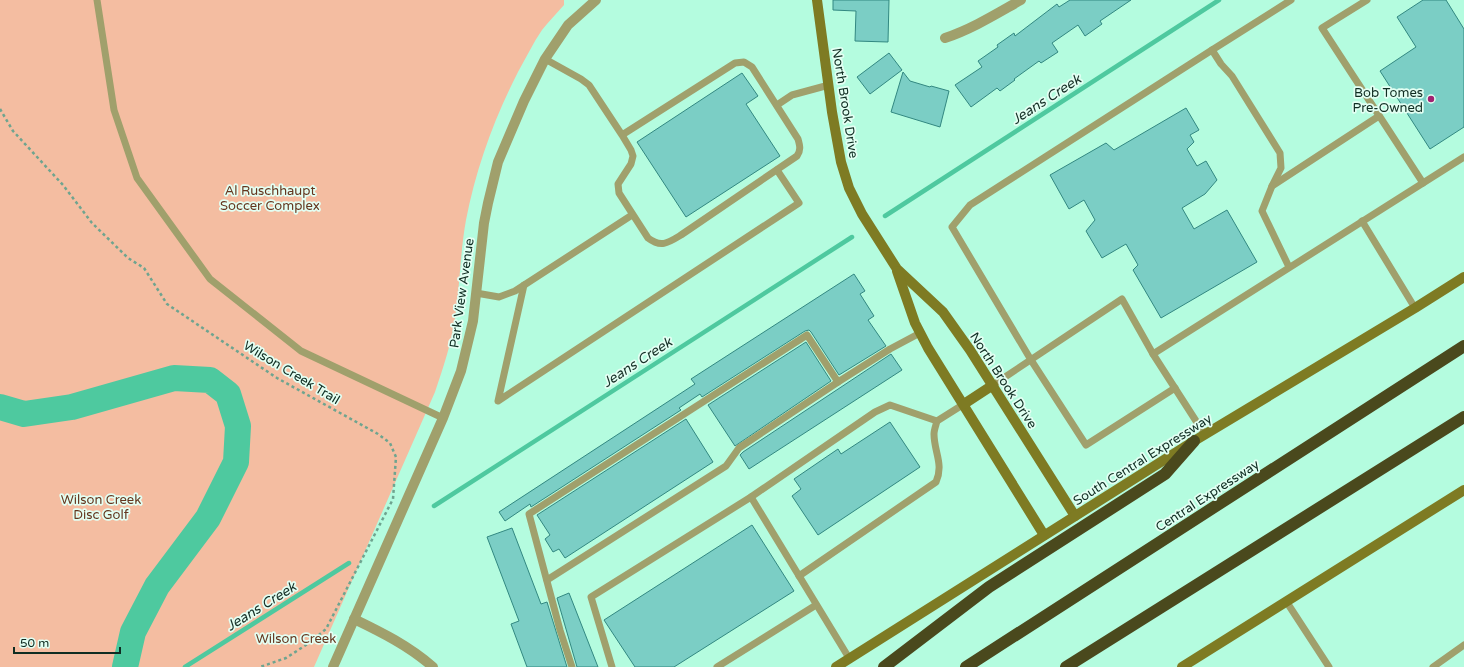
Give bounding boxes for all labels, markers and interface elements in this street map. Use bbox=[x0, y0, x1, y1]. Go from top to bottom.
street label: North Brook Drive bbox=[828, 47, 862, 159]
water label: Jeans Creek bbox=[1008, 70, 1085, 128]
place label: Bob Tomes Pre-Owned bbox=[1353, 85, 1423, 116]
marker: Bob Tomes Pre-Owned bbox=[1426, 94, 1436, 104]
park label: Al Ruschhaupt Soccer Complex bbox=[220, 183, 320, 214]
street label: Park View Avenue bbox=[446, 237, 478, 349]
street label: North Brook Drive bbox=[966, 329, 1040, 432]
water label: Jeans Creek bbox=[599, 333, 676, 391]
street label: Wilson Creek Trail bbox=[240, 338, 343, 408]
street label: South Central Expressway bbox=[1070, 410, 1214, 508]
street label: Central Expressway bbox=[1152, 456, 1262, 534]
park label: Wilson Creek Disc Golf bbox=[61, 492, 141, 523]
water label: Jeans Creek bbox=[223, 577, 301, 635]
scale bar bbox=[14, 629, 120, 655]
park label: Wilson Creek bbox=[256, 631, 336, 647]
text: 50 m bbox=[20, 636, 49, 650]

